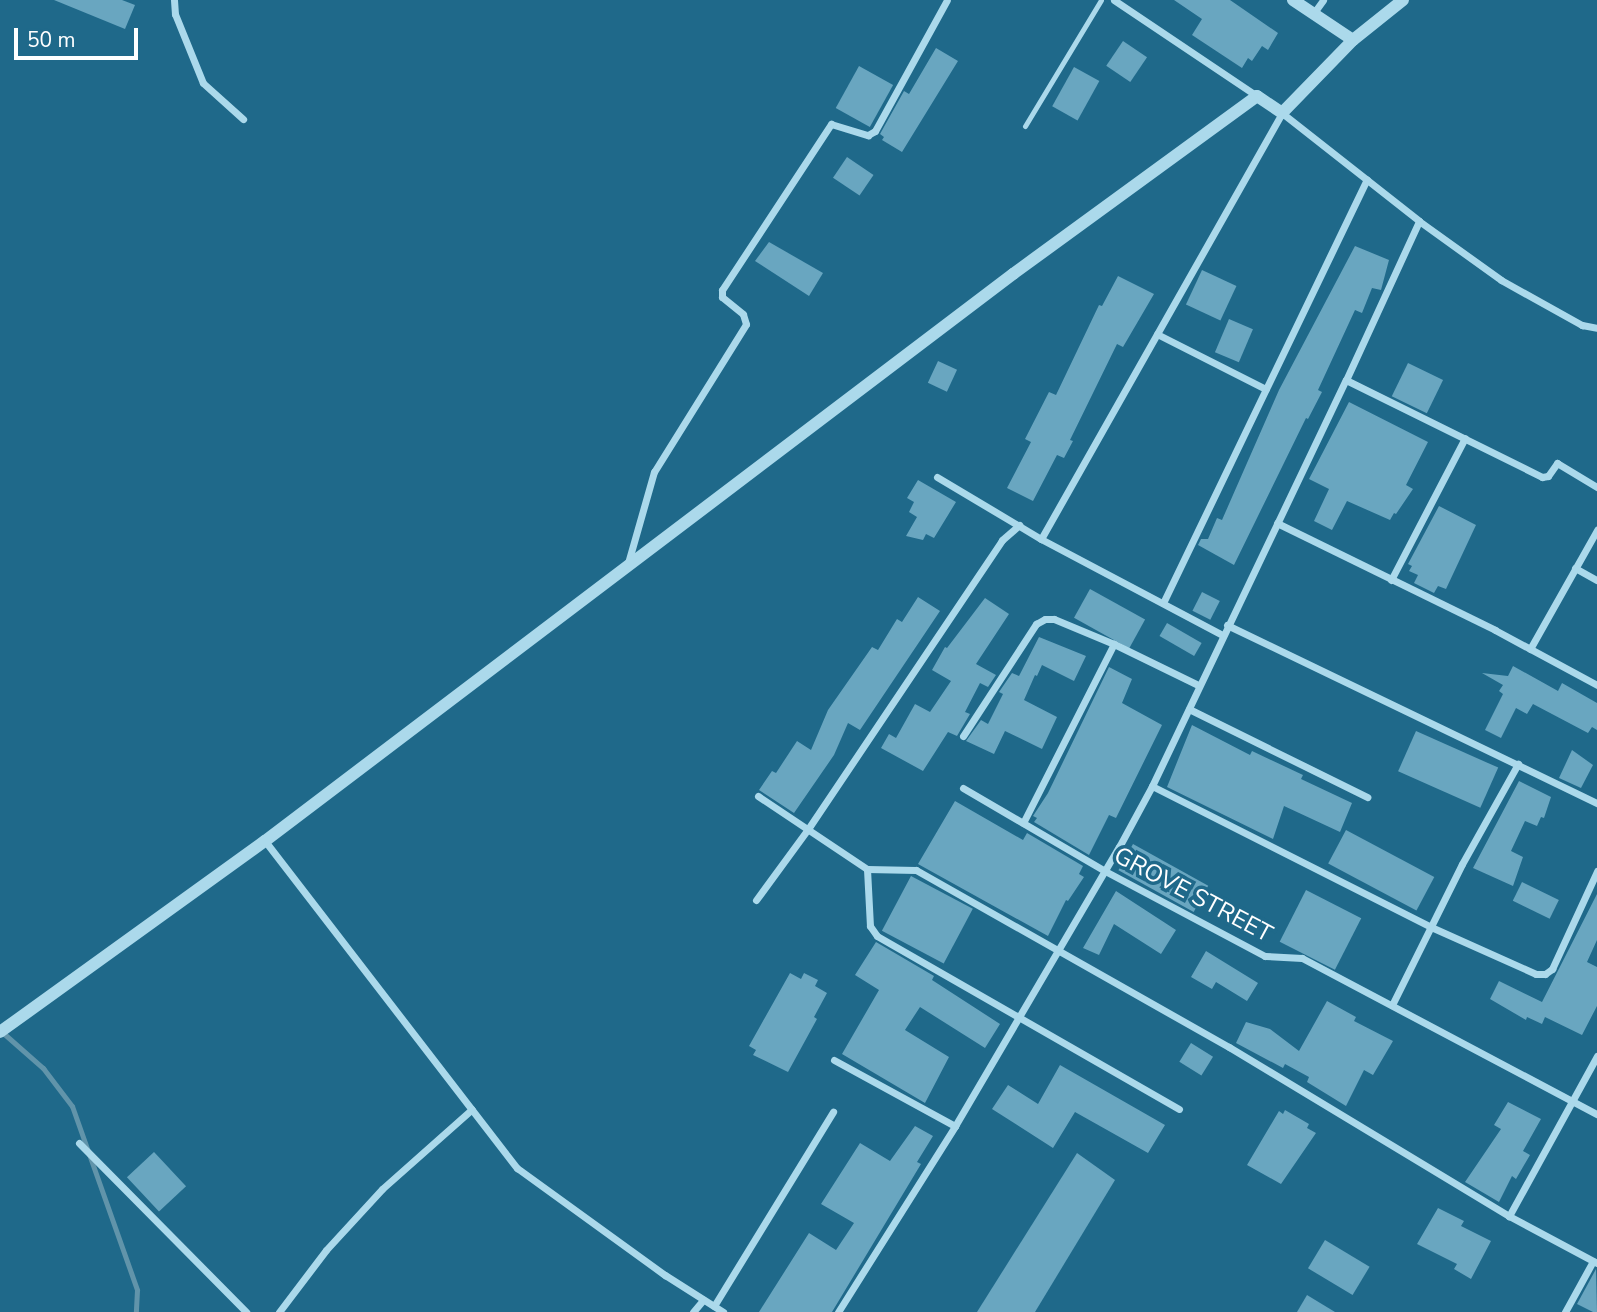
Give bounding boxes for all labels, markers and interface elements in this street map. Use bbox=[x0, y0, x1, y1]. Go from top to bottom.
scale bar bbox=[18, 14, 142, 58]
text: 50 m bbox=[27, 26, 76, 54]
street label: GROVE STREET bbox=[1109, 841, 1277, 949]

